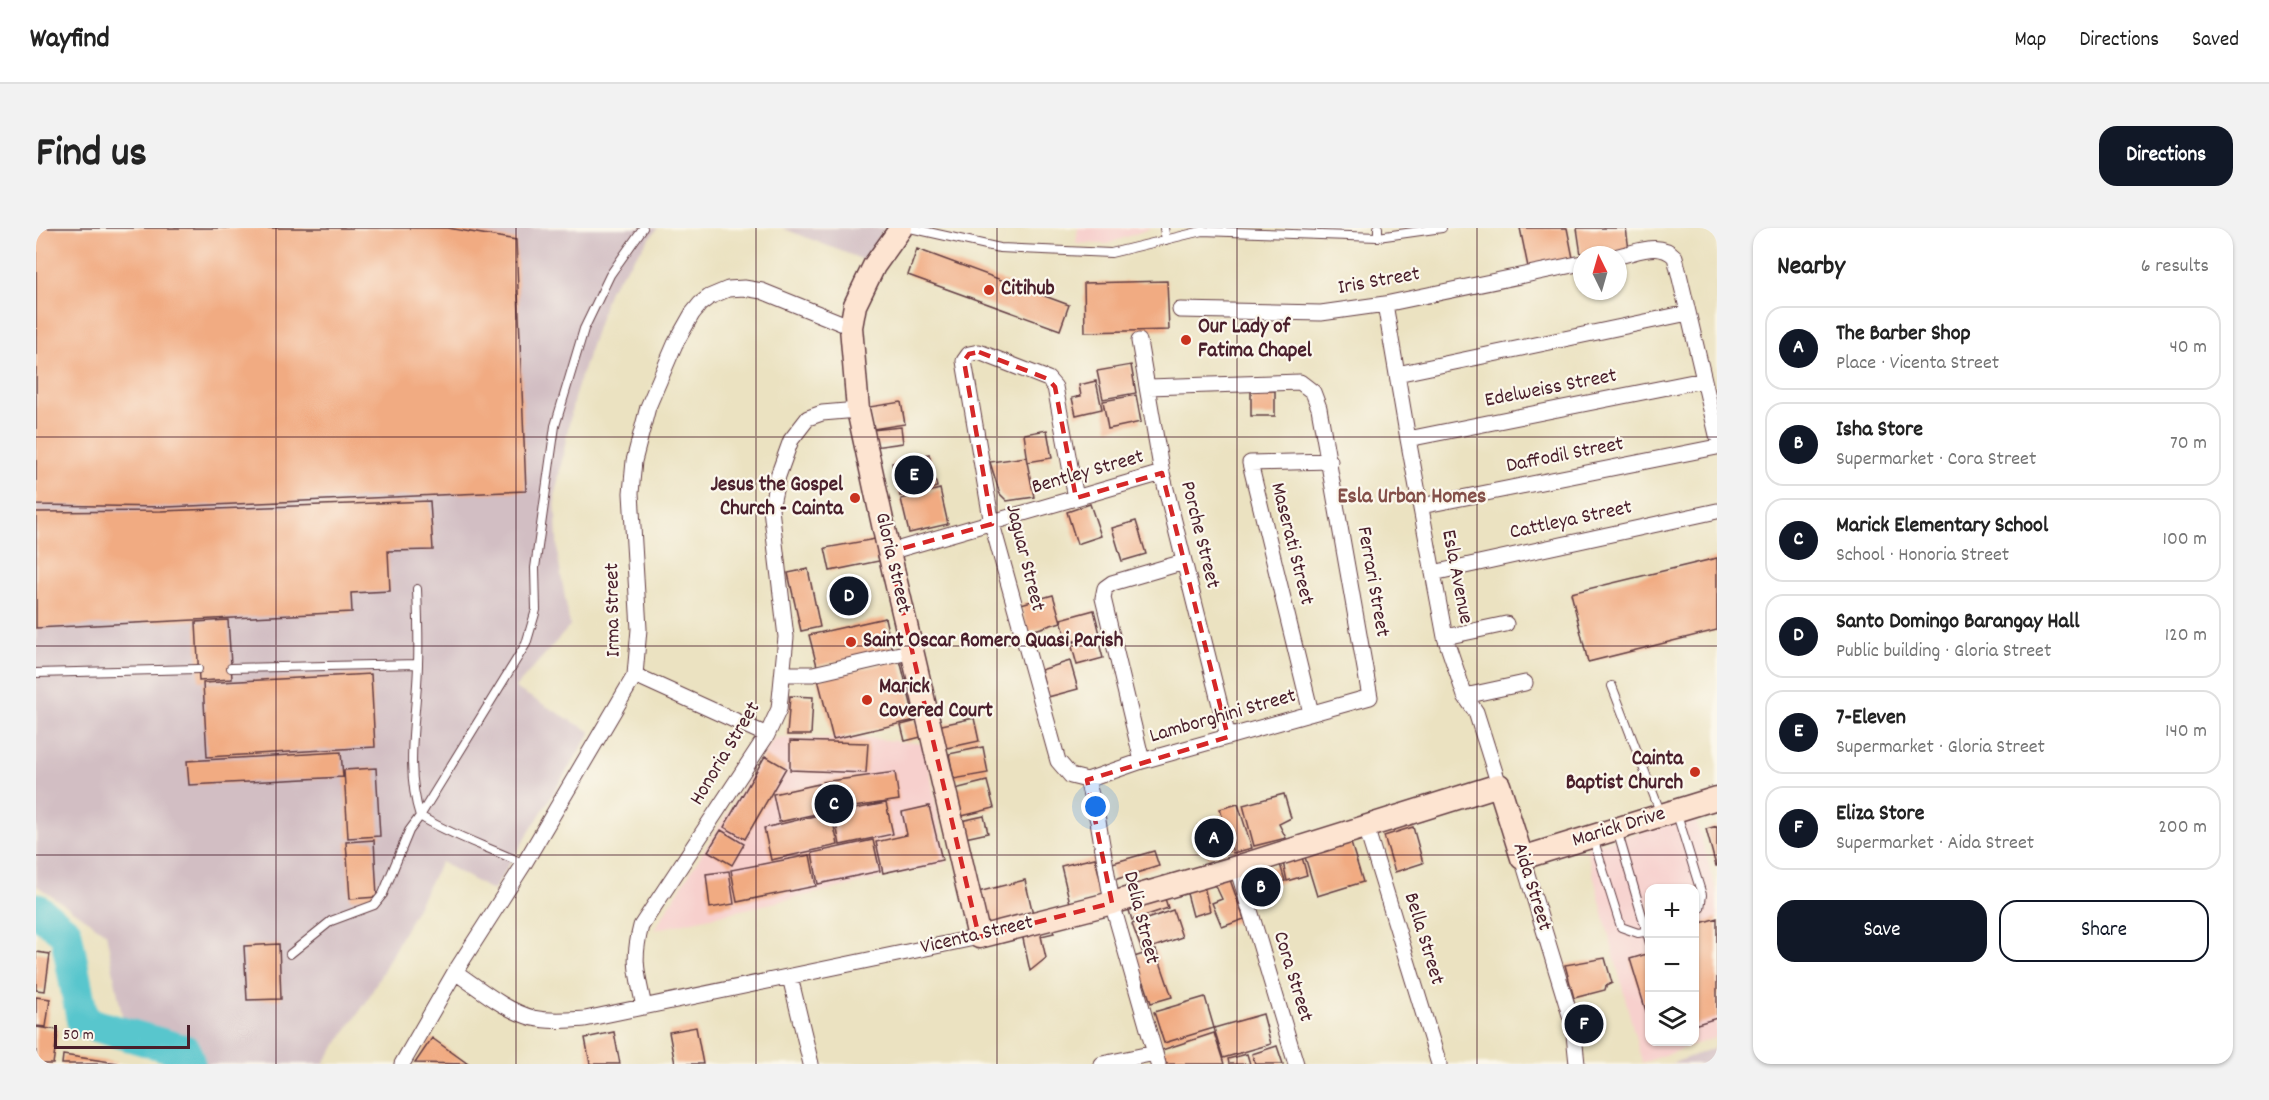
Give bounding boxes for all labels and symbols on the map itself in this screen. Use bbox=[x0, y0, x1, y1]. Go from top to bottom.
north arrow bbox=[1573, 246, 1627, 300]
street label: Iris Street bbox=[1336, 260, 1423, 304]
place label: Citihub bbox=[1001, 275, 1055, 305]
marker: Citihub bbox=[982, 283, 996, 297]
place label: Our Lady of Fatima Chapel bbox=[1198, 313, 1313, 367]
marker: Our Lady of Fatima Chapel bbox=[1179, 333, 1193, 347]
street label: Edelweiss Street bbox=[1482, 361, 1620, 416]
street label: Daffodil Street bbox=[1504, 430, 1626, 482]
street label: Bentley Street bbox=[1028, 443, 1148, 503]
pin: E bbox=[894, 452, 934, 498]
place label: Jesus the Gospel Church - Cainta bbox=[710, 471, 844, 525]
street label: Porche Street bbox=[1171, 478, 1227, 592]
street label: Maserati Street bbox=[1261, 480, 1321, 609]
district label: Esla Urban Homes bbox=[1338, 482, 1486, 513]
marker: Jesus the Gospel Church - Cainta bbox=[848, 491, 862, 505]
street label: Cattleya Street bbox=[1507, 493, 1635, 549]
street label: Jaguar Street bbox=[996, 501, 1052, 615]
street label: Gloria Street bbox=[866, 510, 918, 616]
street label: Ferrari Street bbox=[1348, 524, 1396, 640]
street label: Esla Avenue bbox=[1432, 527, 1480, 627]
street label: Irma Street bbox=[598, 562, 630, 657]
pin: D bbox=[830, 574, 868, 619]
place label: Saint Oscar Romero Quasi Parish bbox=[863, 627, 1124, 657]
marker: Saint Oscar Romero Quasi Parish bbox=[844, 635, 858, 649]
place label: Marick Covered Court bbox=[879, 673, 993, 727]
street label: Lamborghini Street bbox=[1146, 682, 1300, 752]
marker: Marick Covered Court bbox=[860, 693, 874, 707]
street label: Honoria Street bbox=[683, 696, 769, 812]
place label: Cainta Baptist Church bbox=[1566, 745, 1684, 799]
marker: Cainta Baptist Church bbox=[1688, 765, 1702, 779]
pin: C bbox=[814, 782, 854, 826]
your location bbox=[1081, 792, 1110, 821]
street label: Marick Drive bbox=[1569, 800, 1669, 856]
pin: A bbox=[1194, 816, 1234, 860]
street label: Aida Street bbox=[1503, 839, 1559, 935]
pin: B bbox=[1242, 864, 1280, 910]
street label: Delia Street bbox=[1114, 868, 1166, 968]
street label: Bella Street bbox=[1395, 889, 1451, 989]
street label: Vicenta Street bbox=[918, 908, 1037, 964]
street label: Cora Street bbox=[1264, 928, 1320, 1026]
pin: F bbox=[1564, 1002, 1604, 1046]
scale bar bbox=[54, 1022, 190, 1050]

